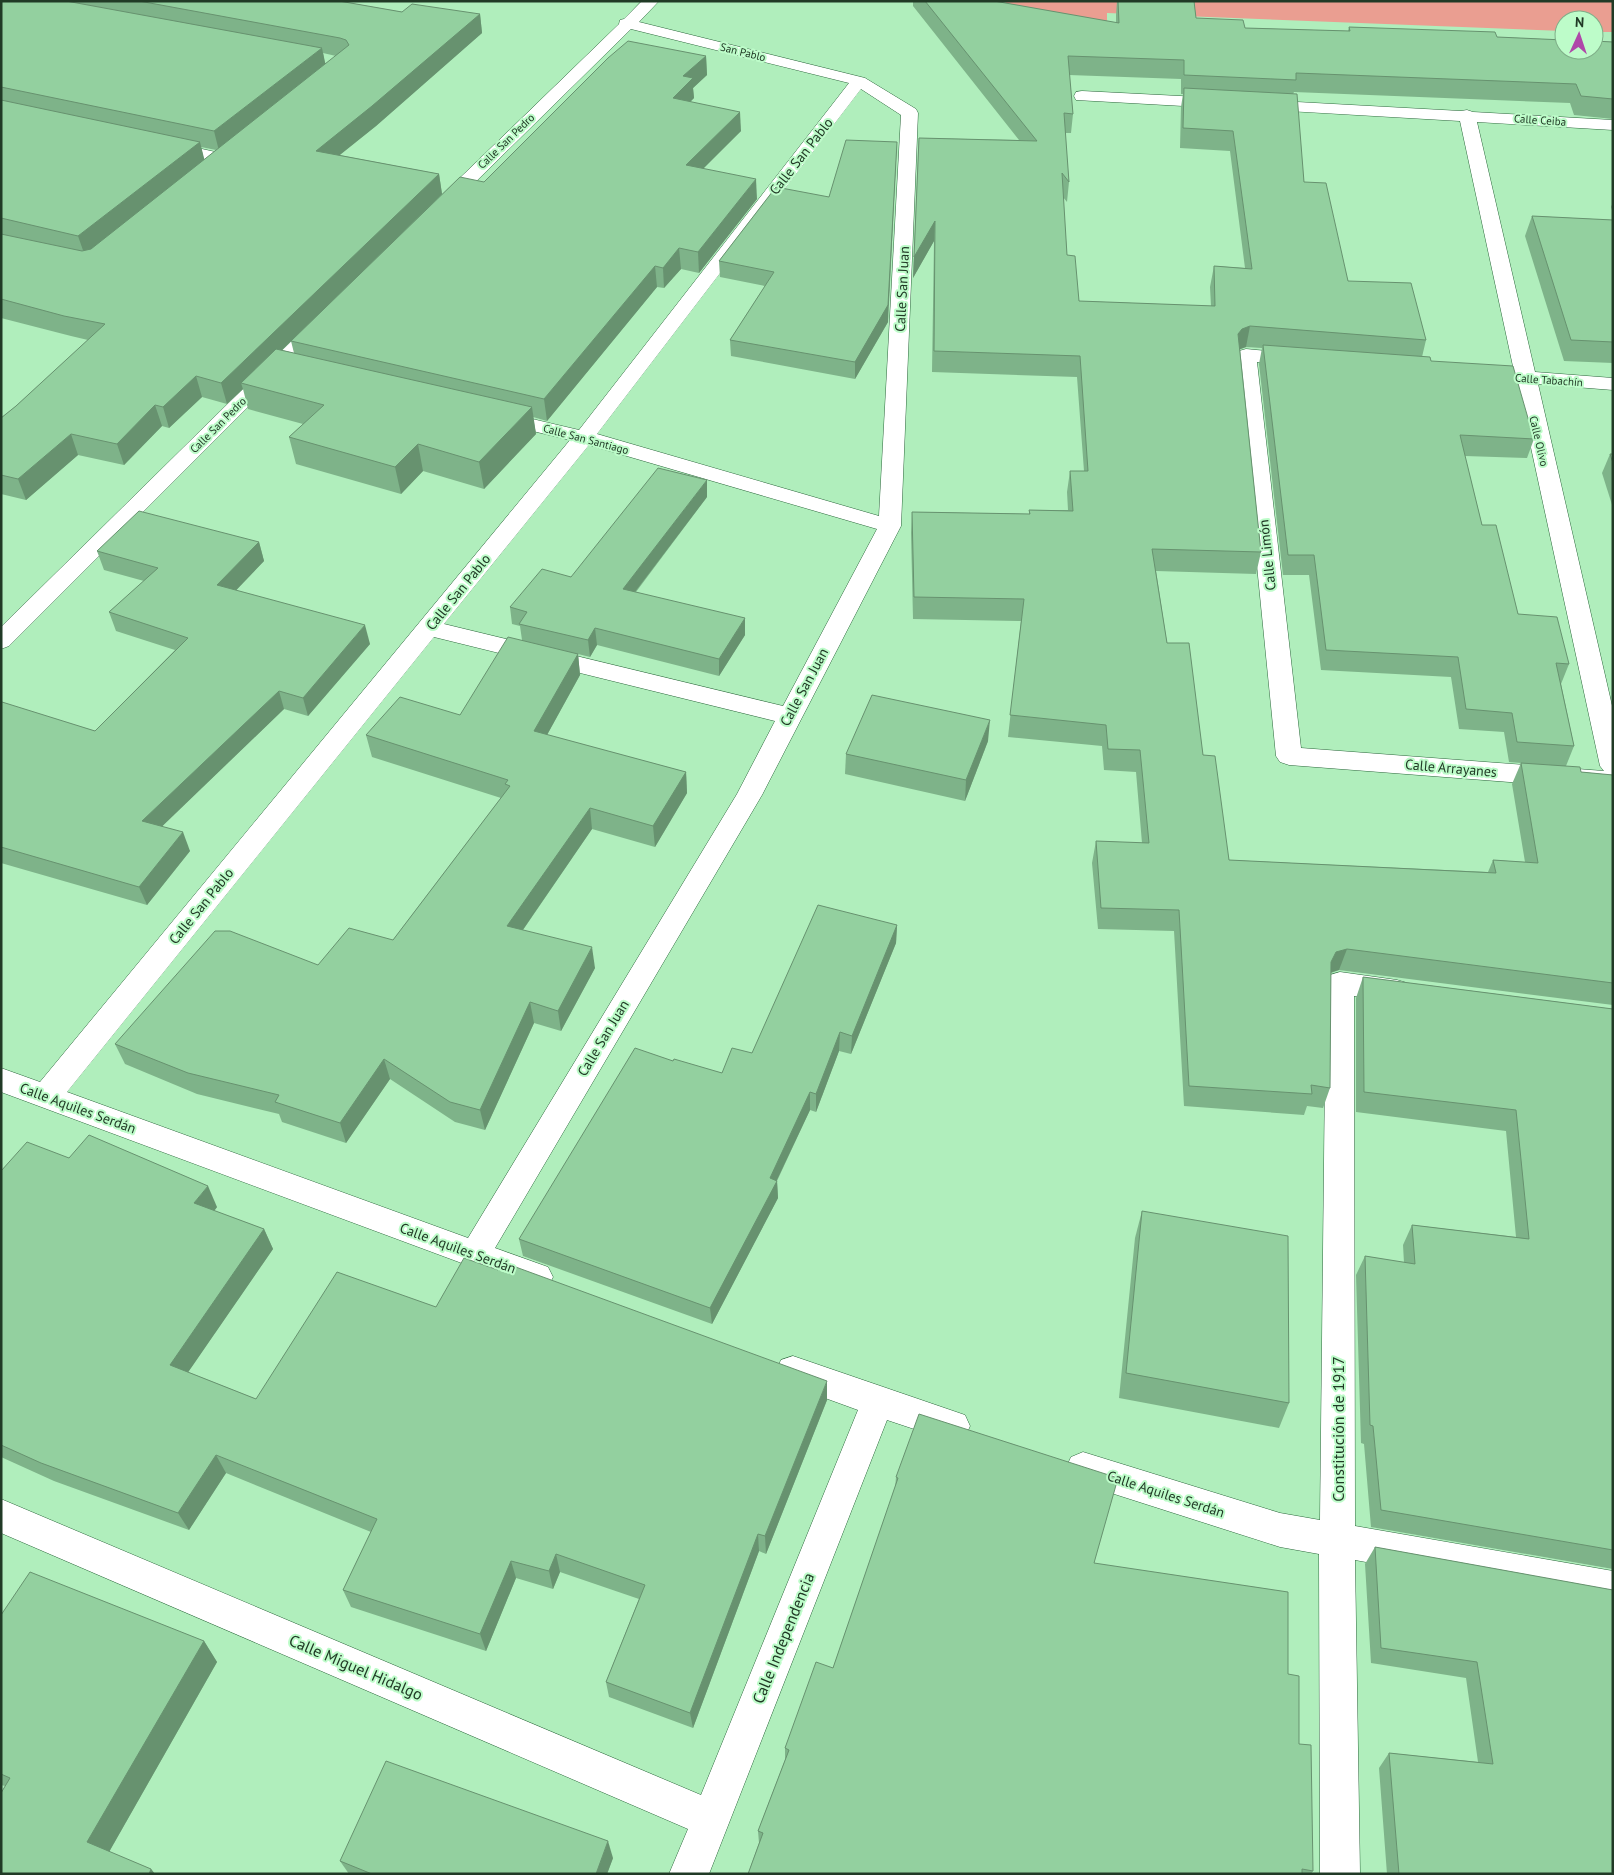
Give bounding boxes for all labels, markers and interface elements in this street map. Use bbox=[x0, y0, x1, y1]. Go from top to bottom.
north arrow bbox=[1554, 10, 1604, 60]
text: N bbox=[1575, 13, 1585, 31]
street label: San Pablo bbox=[719, 40, 767, 64]
street label: Calle San Pedro bbox=[475, 110, 537, 172]
street label: Calle Ceiba bbox=[1513, 111, 1567, 129]
street label: Calle San Pablo bbox=[765, 114, 837, 198]
street label: Calle San Juan bbox=[891, 246, 913, 332]
street label: Calle Tabachín bbox=[1515, 371, 1583, 389]
street label: Calle San Pedro bbox=[187, 394, 249, 456]
street label: Calle Olivo bbox=[1526, 414, 1552, 468]
street label: Calle San Santiago bbox=[542, 421, 630, 457]
street label: Calle Limón bbox=[1254, 519, 1280, 591]
street label: Calle San Pablo bbox=[422, 550, 494, 634]
street label: Calle San Juan bbox=[776, 645, 832, 729]
street label: Calle Arrayanes bbox=[1404, 755, 1498, 781]
street label: Calle San Pablo bbox=[165, 864, 237, 948]
street label: Calle San Juan bbox=[573, 997, 633, 1079]
street label: Calle Aquiles Serdán bbox=[17, 1079, 139, 1137]
street label: Calle Aquiles Serdán bbox=[397, 1219, 519, 1277]
street label: Constitución de 1917 bbox=[1328, 1356, 1348, 1502]
street label: Calle Aquiles Serdán bbox=[1105, 1467, 1227, 1521]
street label: Calle Independencia bbox=[748, 1570, 818, 1706]
street label: Calle Miguel Hidalgo bbox=[286, 1630, 426, 1704]

